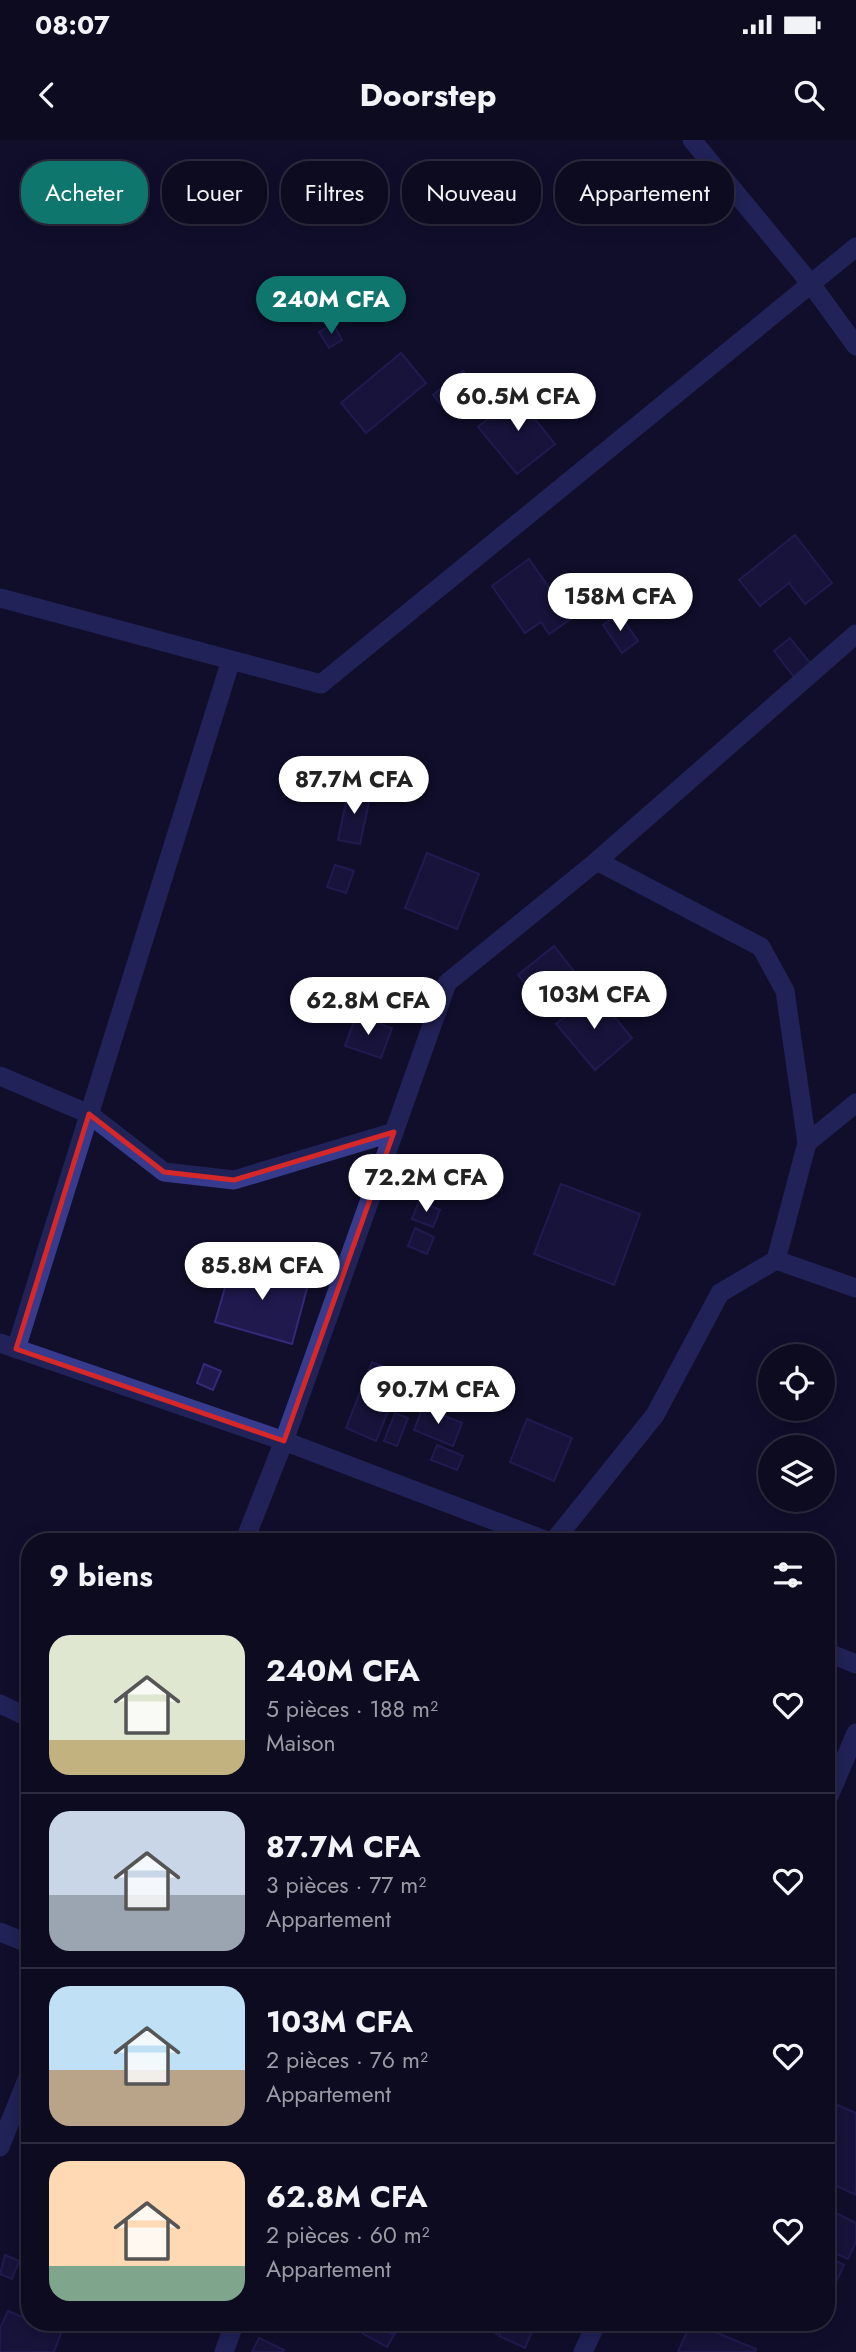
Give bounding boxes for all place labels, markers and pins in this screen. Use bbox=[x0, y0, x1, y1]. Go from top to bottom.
pin: 240M CFA bbox=[259, 276, 403, 336]
pin: 60.5M CFA bbox=[438, 373, 598, 433]
pin: 158M CFA bbox=[548, 574, 692, 633]
pin: 87.7M CFA bbox=[274, 756, 434, 816]
pin: 103M CFA bbox=[522, 972, 666, 1031]
pin: 62.8M CFA bbox=[288, 978, 448, 1037]
pin: 72.2M CFA bbox=[346, 1154, 506, 1214]
pin: 85.8M CFA bbox=[182, 1242, 342, 1302]
pin: 90.7M CFA bbox=[358, 1366, 518, 1426]

